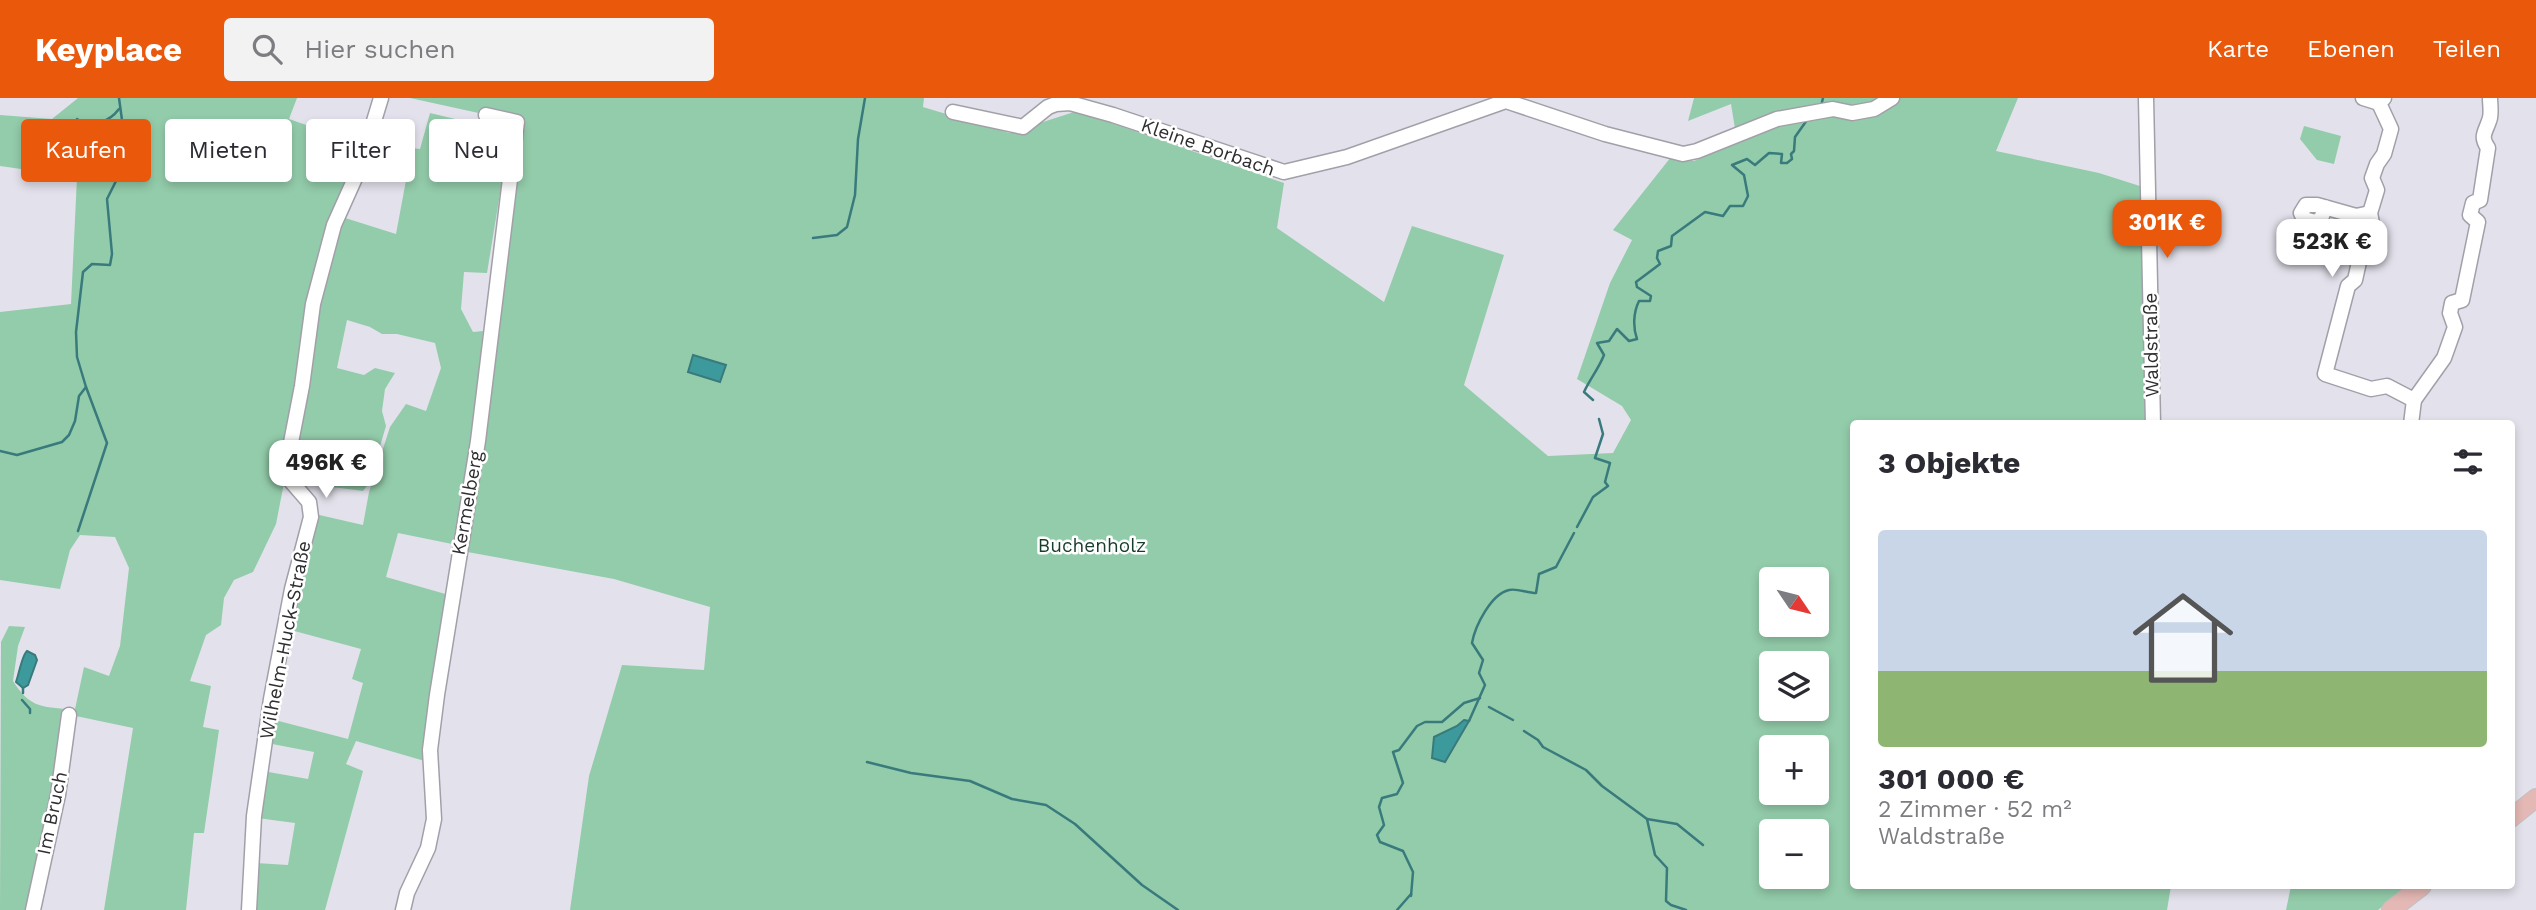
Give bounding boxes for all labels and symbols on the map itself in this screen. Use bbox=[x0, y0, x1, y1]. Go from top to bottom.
street label: Kleine Borbach bbox=[1138, 113, 1278, 181]
pin: 301K € bbox=[2110, 200, 2224, 260]
pin: 523K € bbox=[2275, 220, 2389, 279]
street label: Waldstraße bbox=[2139, 292, 2163, 398]
pin: 496K € bbox=[269, 440, 383, 500]
street label: Kermelberg bbox=[447, 448, 488, 557]
park label: Buchenholz bbox=[1038, 534, 1146, 557]
street label: Wilhelm-Huck-Straße bbox=[254, 539, 316, 741]
north arrow bbox=[1759, 567, 1829, 637]
street label: Im Bruch bbox=[32, 769, 72, 857]

